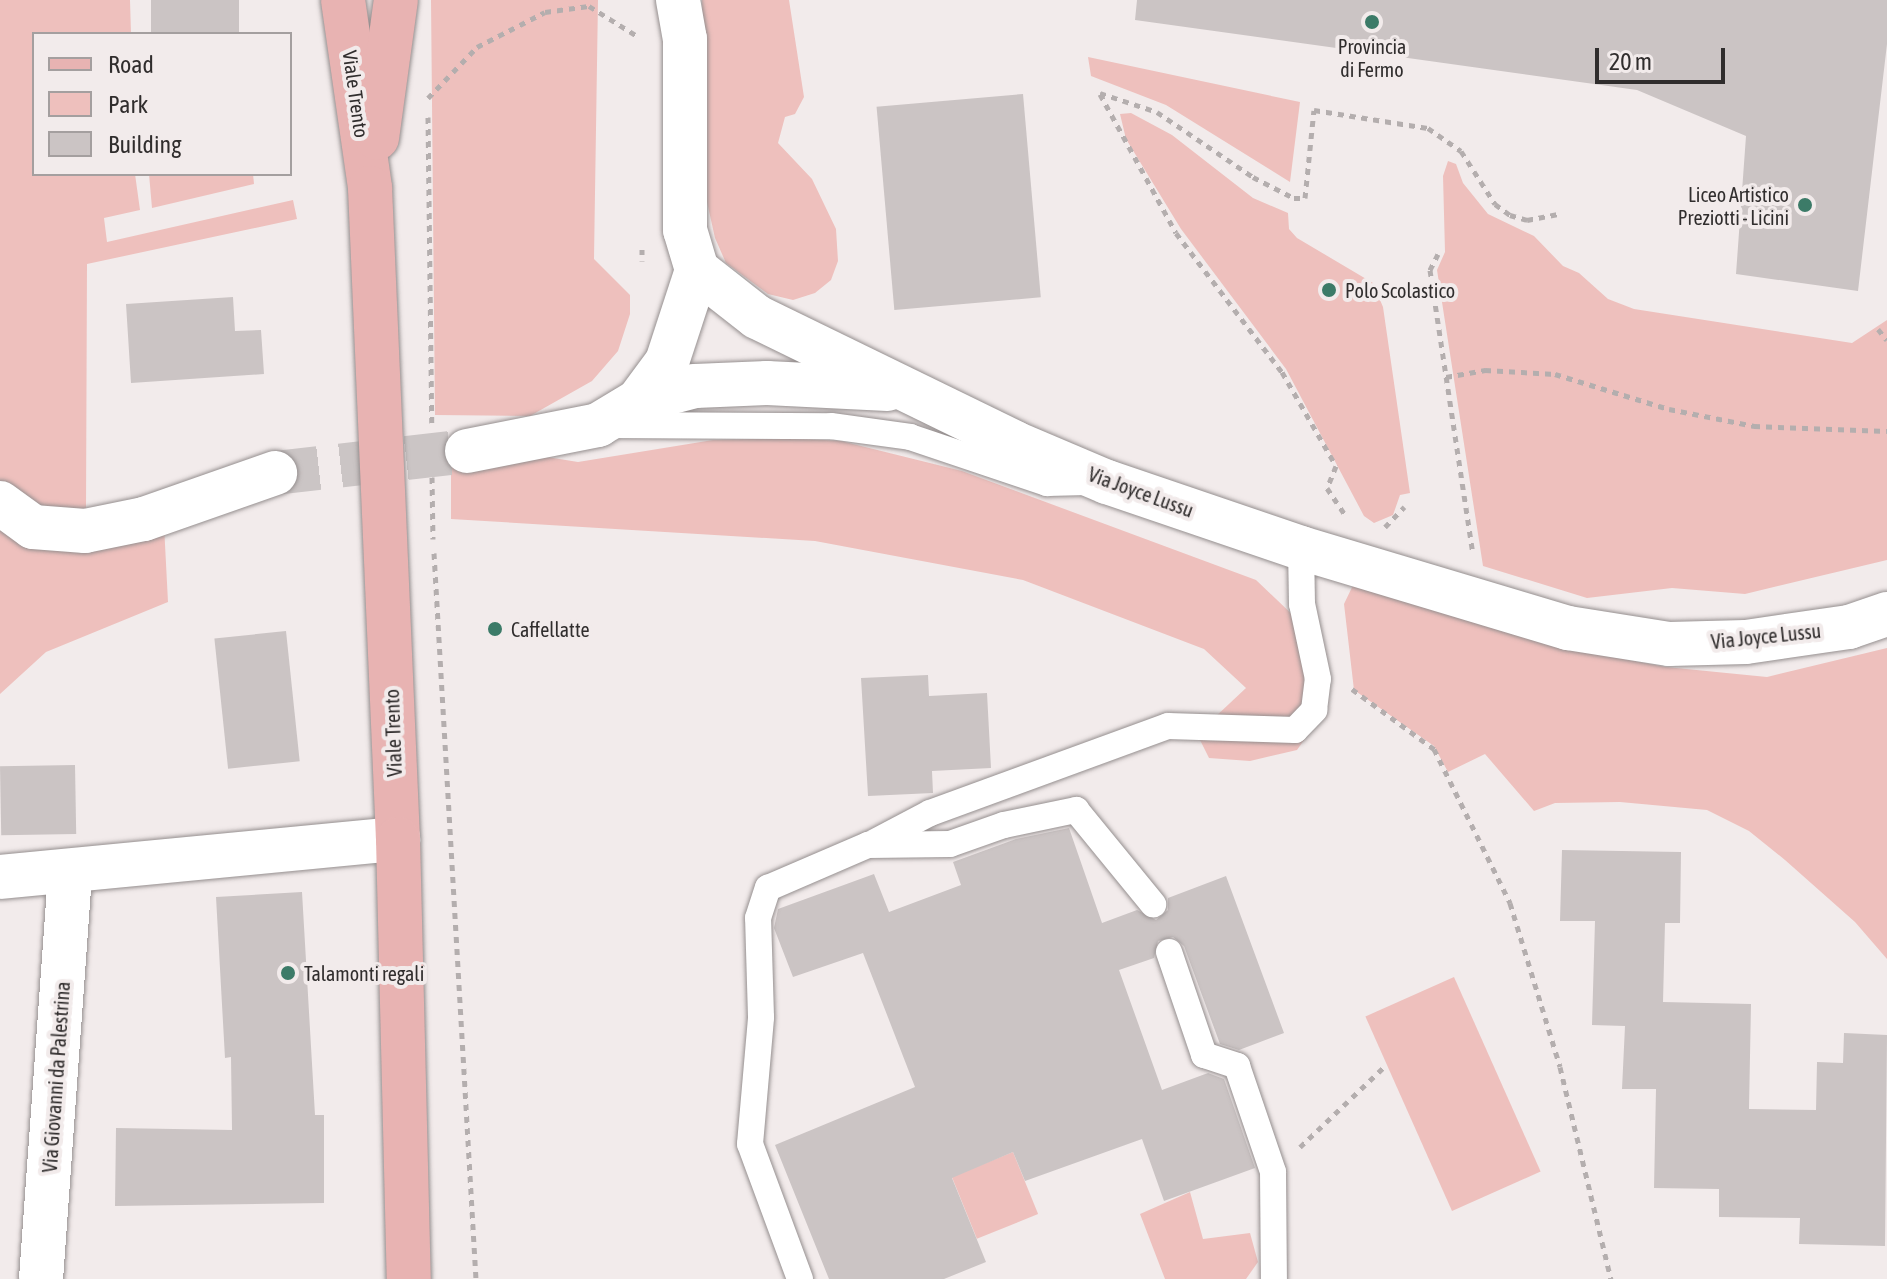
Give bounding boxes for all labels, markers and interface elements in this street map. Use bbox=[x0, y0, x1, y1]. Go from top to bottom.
marker: Provincia di Fermo bbox=[1363, 13, 1381, 31]
legend bbox=[32, 32, 292, 176]
scale bar bbox=[1599, 32, 1729, 82]
place label: Provincia di Fermo bbox=[1338, 34, 1406, 81]
text: 20 m bbox=[1609, 48, 1652, 75]
street label: Viale Trento bbox=[338, 49, 374, 139]
text: Road bbox=[108, 51, 154, 78]
text: Park bbox=[108, 91, 148, 118]
text: Building bbox=[108, 131, 181, 158]
place label: Liceo Artistico Preziotti - Licini bbox=[1678, 182, 1789, 229]
marker: Liceo Artistico Preziotti - Licini bbox=[1796, 196, 1814, 214]
place label: Polo Scolastico bbox=[1345, 278, 1455, 302]
marker: Polo Scolastico bbox=[1320, 281, 1338, 299]
street label: Via Joyce Lussu bbox=[1085, 462, 1197, 522]
place label: Caffellatte bbox=[511, 617, 590, 641]
street label: Via Joyce Lussu bbox=[1710, 618, 1822, 654]
marker: Caffellatte bbox=[486, 620, 504, 638]
street label: Viale Trento bbox=[379, 689, 407, 777]
place label: Talamonti regali bbox=[304, 961, 424, 985]
marker: Talamonti regali bbox=[279, 964, 297, 982]
street label: Via Giovanni da Palestrina bbox=[37, 981, 75, 1173]

